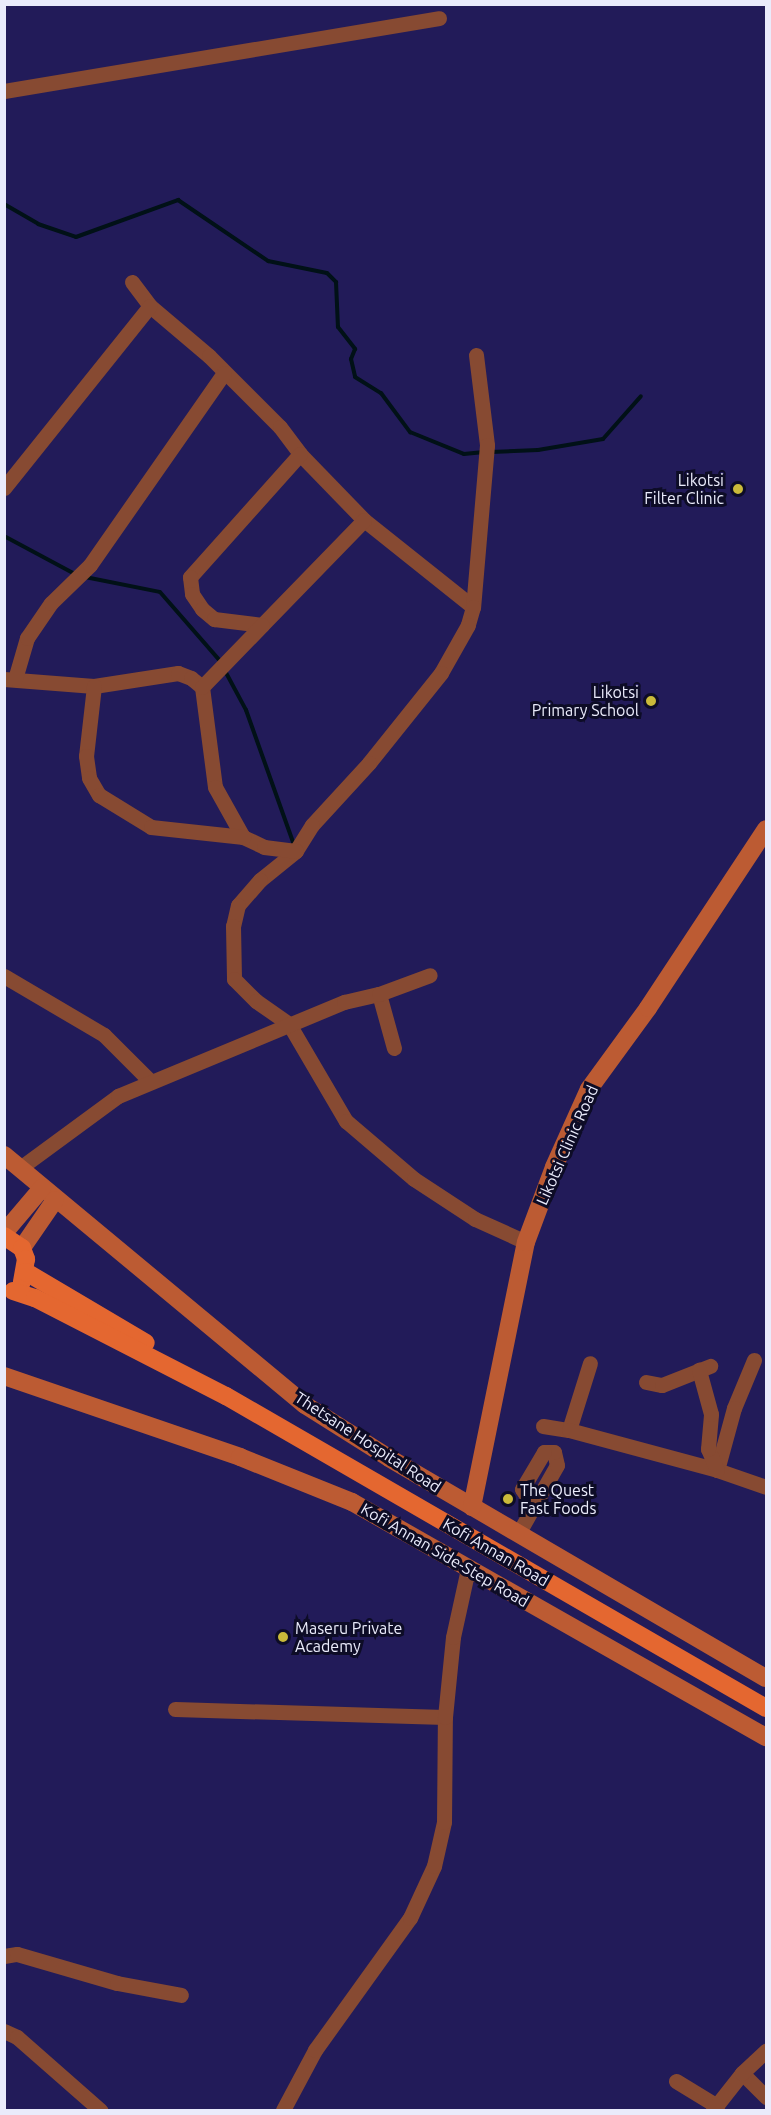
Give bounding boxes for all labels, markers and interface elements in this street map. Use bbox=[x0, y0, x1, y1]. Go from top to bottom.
place label: Likotsi Filter Clinic bbox=[644, 470, 724, 508]
marker: Likotsi Filter Clinic bbox=[729, 480, 747, 498]
place label: Likotsi Primary School bbox=[532, 682, 639, 720]
marker: Likotsi Primary School bbox=[644, 694, 658, 708]
street label: Likotsi Clinic Road bbox=[532, 1082, 602, 1208]
street label: Thetsane Hospital Road bbox=[292, 1388, 444, 1496]
place label: The Quest Fast Foods bbox=[520, 1480, 596, 1518]
marker: The Quest Fast Foods bbox=[501, 1492, 515, 1506]
street label: Kofi Annan Side-Step Road bbox=[358, 1499, 532, 1611]
street label: Kofi Annan Road bbox=[440, 1514, 552, 1590]
place label: Maseru Private Academy bbox=[295, 1618, 402, 1656]
marker: Maseru Private Academy bbox=[276, 1630, 290, 1644]

